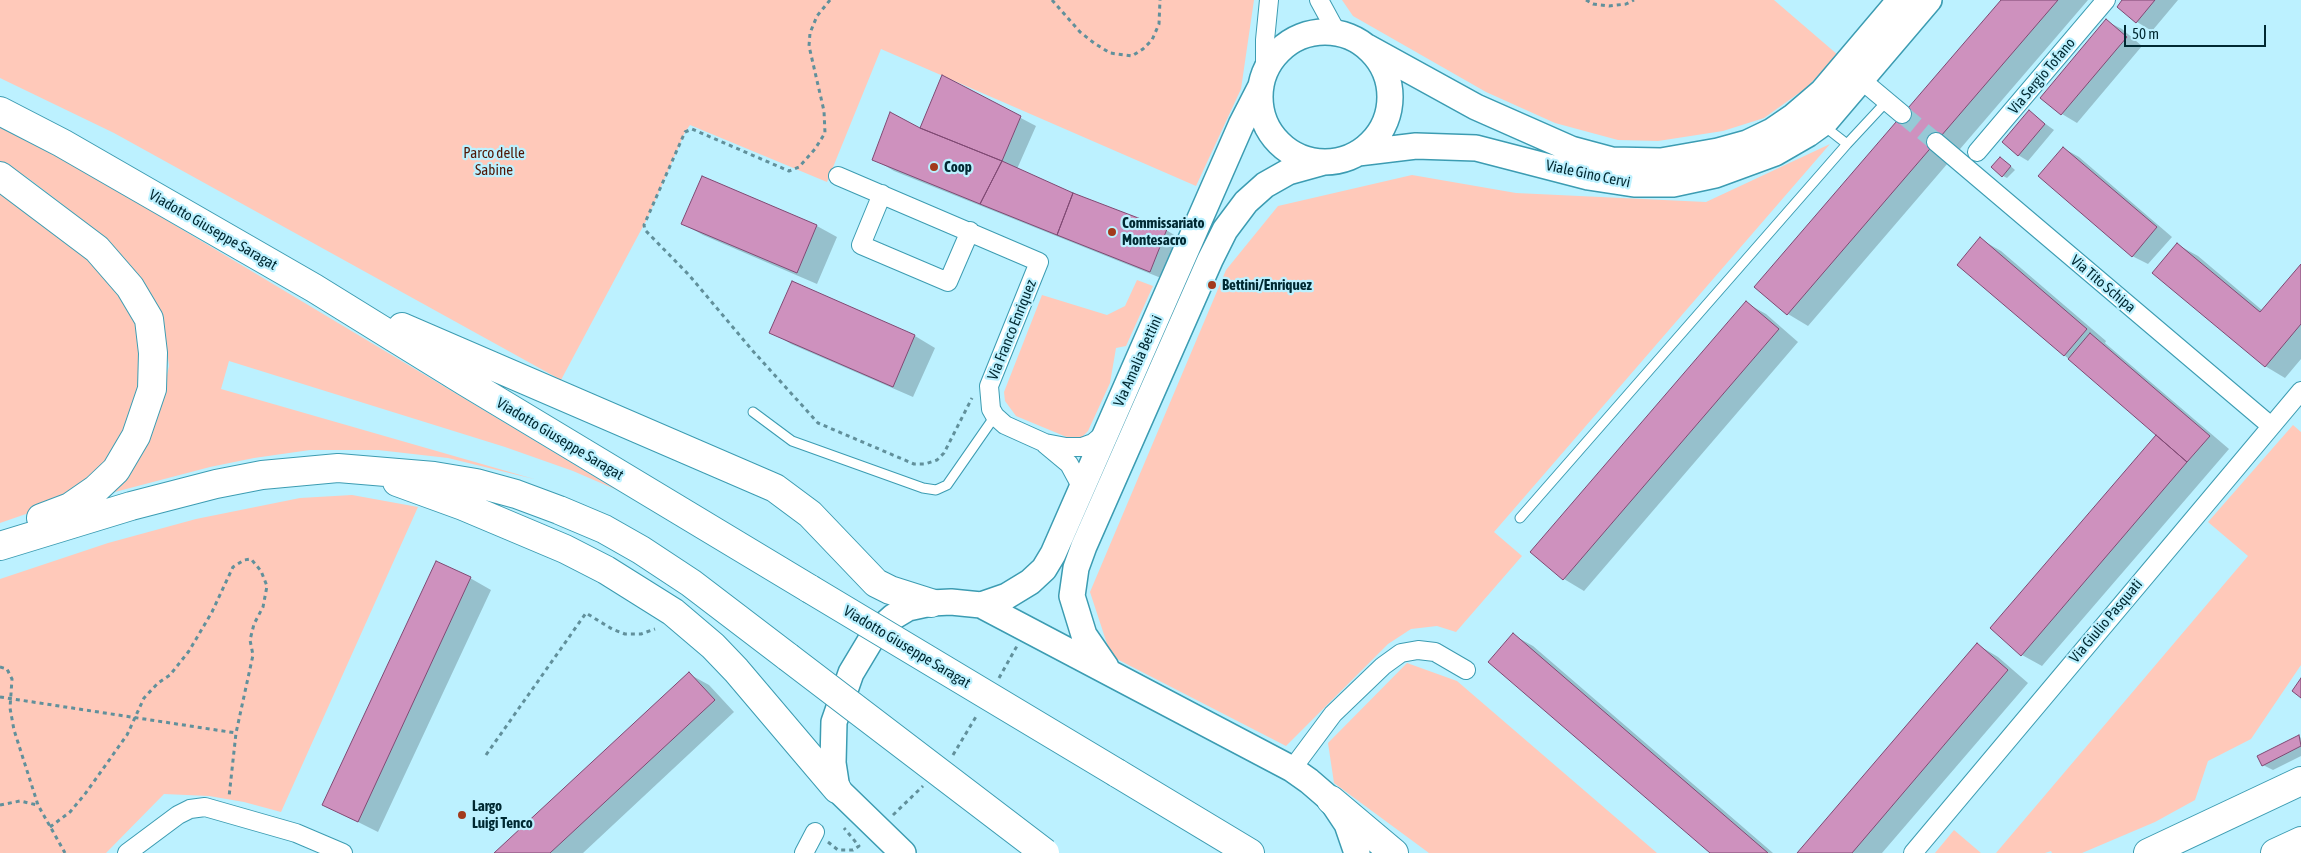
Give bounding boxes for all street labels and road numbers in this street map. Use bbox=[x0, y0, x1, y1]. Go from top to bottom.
street label: Via Sergio Tofano bbox=[2005, 34, 2079, 118]
street label: Viale Gino Cervi bbox=[1544, 156, 1632, 192]
street label: Viadotto Giuseppe Saragat bbox=[146, 186, 280, 274]
street label: Via Tito Schipa bbox=[2067, 252, 2139, 316]
street label: Via Franco Enriquez bbox=[984, 277, 1040, 383]
street label: Via Amalia Bettini bbox=[1110, 313, 1166, 409]
street label: Viadotto Giuseppe Saragat bbox=[493, 394, 627, 484]
street label: Via Giulio Pasquati bbox=[2066, 576, 2146, 666]
street label: Viadotto Giuseppe Saragat bbox=[840, 602, 974, 692]

